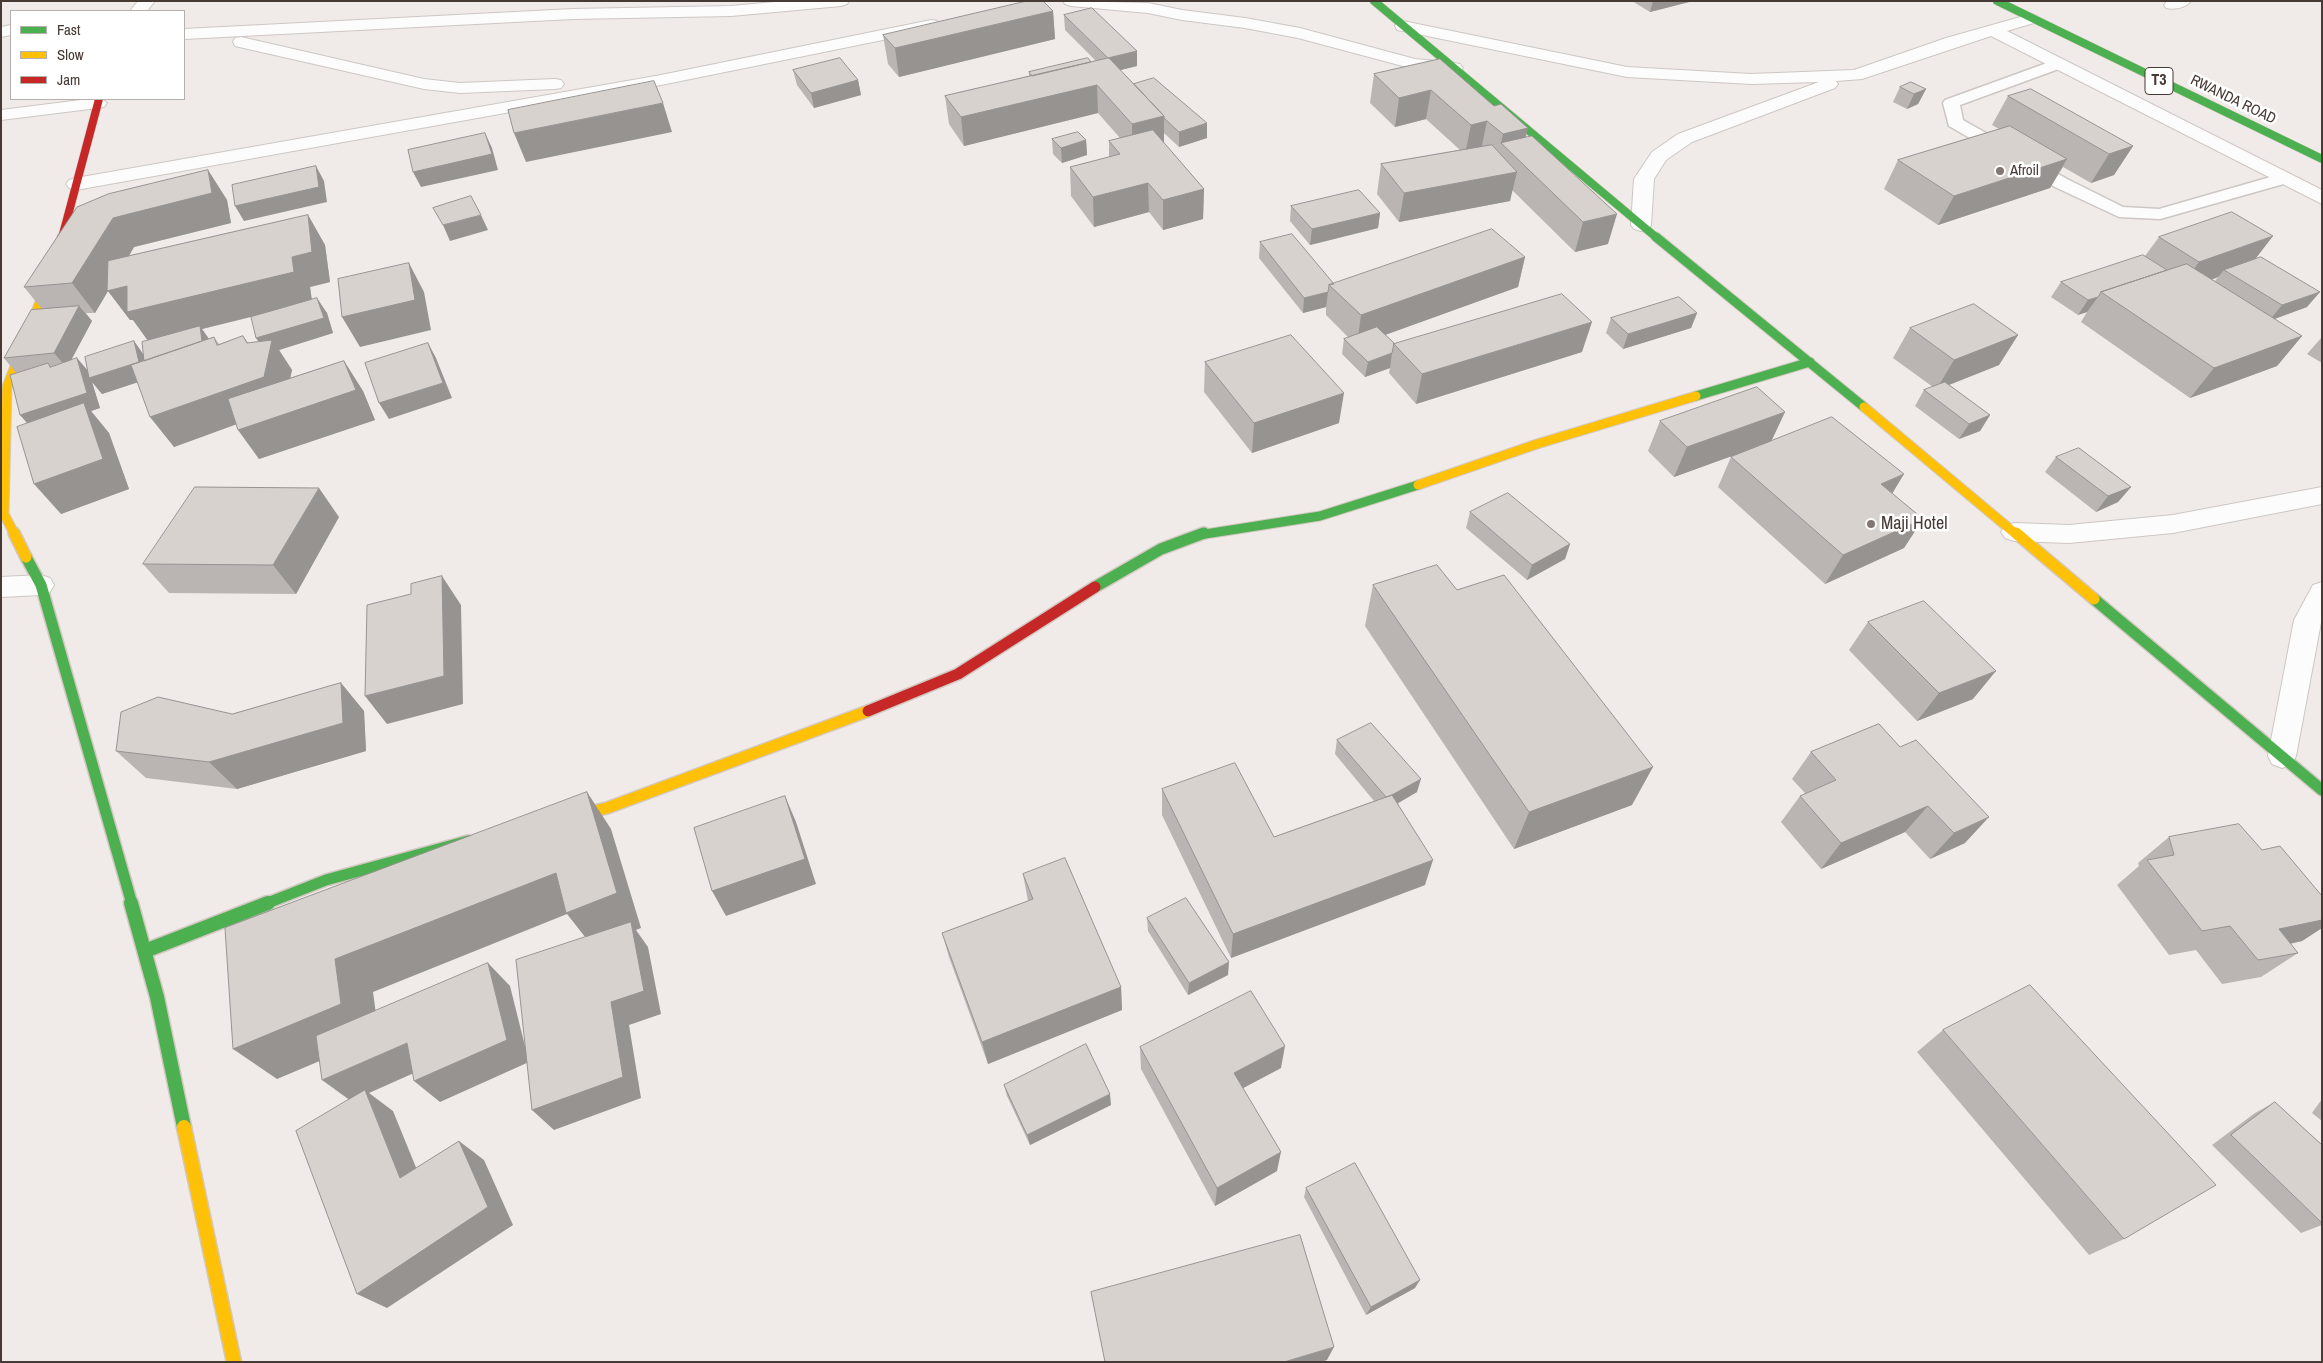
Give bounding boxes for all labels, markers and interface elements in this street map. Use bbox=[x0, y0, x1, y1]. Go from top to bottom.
legend bbox=[10, 10, 185, 100]
text: Fast bbox=[57, 19, 80, 40]
text: Slow bbox=[57, 44, 84, 65]
road number: T3 bbox=[2145, 68, 2173, 94]
text: Jam bbox=[57, 69, 80, 90]
street label: RWANDA ROAD bbox=[2187, 72, 2279, 128]
place label: Afroil bbox=[2010, 162, 2039, 180]
marker: Afroil bbox=[1994, 165, 2006, 177]
place label: Maji Hotel bbox=[1881, 513, 1947, 535]
marker: Maji Hotel bbox=[1865, 518, 1877, 530]

